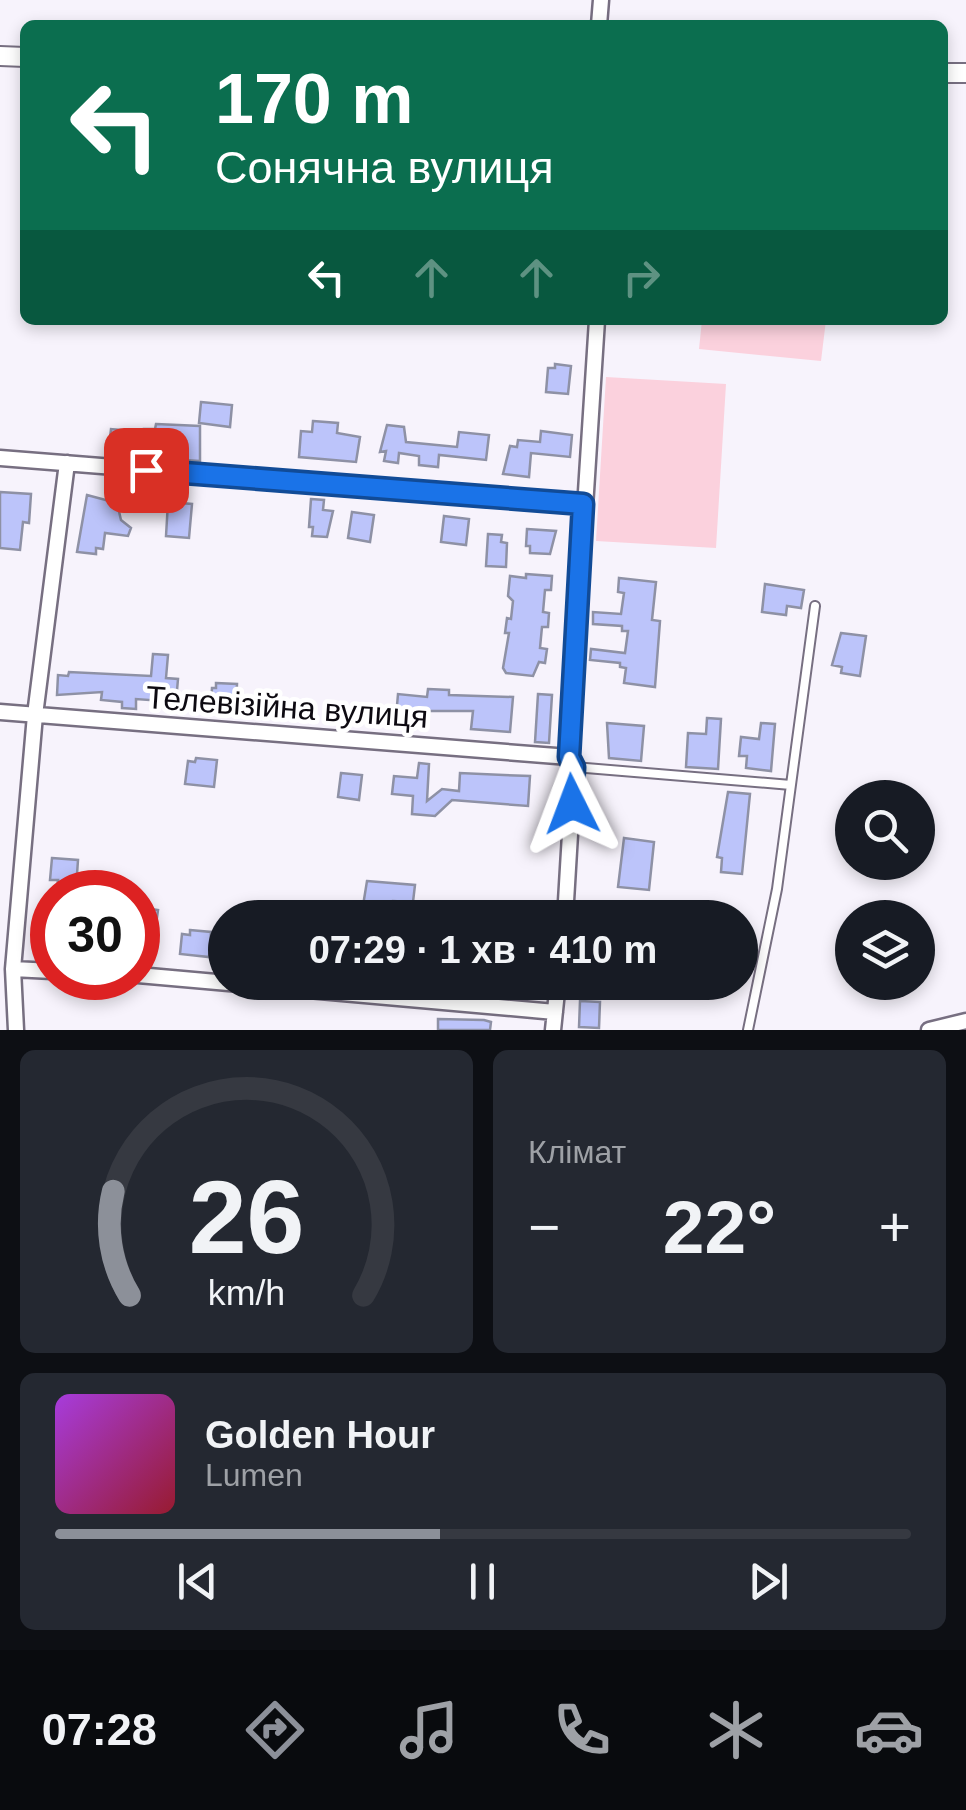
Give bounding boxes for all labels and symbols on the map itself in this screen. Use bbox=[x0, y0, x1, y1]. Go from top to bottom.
pin bbox=[104, 428, 189, 513]
street label: Телевізійна вулиця bbox=[145, 679, 429, 735]
position arrow bbox=[520, 752, 624, 856]
speed limit sign: 30 bbox=[30, 870, 160, 1000]

